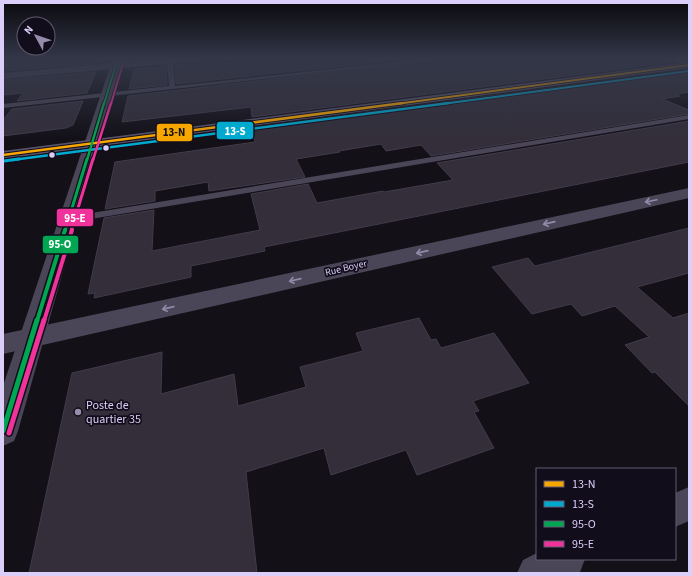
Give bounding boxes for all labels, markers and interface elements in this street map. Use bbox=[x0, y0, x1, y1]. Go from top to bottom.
north arrow bbox=[16, 16, 56, 56]
text: N bbox=[21, 22, 37, 38]
line badge: 13-S bbox=[216, 121, 254, 140]
line badge: 13-N bbox=[156, 123, 193, 142]
text: 13-S bbox=[224, 124, 246, 139]
text: 13-N bbox=[163, 125, 185, 140]
unlabelled marker bbox=[101, 143, 111, 153]
unlabelled marker bbox=[47, 150, 57, 160]
one-way arrow bbox=[645, 197, 658, 205]
line badge: 95-E bbox=[56, 208, 94, 227]
text: 95-E bbox=[64, 211, 86, 226]
one-way arrow bbox=[543, 220, 556, 228]
line badge: 95-O bbox=[42, 235, 79, 254]
text: 95-O bbox=[49, 237, 72, 252]
one-way arrow bbox=[416, 248, 429, 256]
street label: Rue Boyer bbox=[324, 256, 369, 280]
one-way arrow bbox=[289, 276, 302, 284]
one-way arrow bbox=[162, 305, 175, 313]
place label: Poste de quartier 35 bbox=[86, 397, 141, 428]
marker: Poste de quartier 35 bbox=[73, 407, 83, 417]
legend bbox=[536, 468, 676, 560]
text: 13-N bbox=[572, 476, 595, 493]
text: 13-S bbox=[572, 496, 594, 513]
text: 95-O bbox=[572, 516, 596, 533]
text: 95-E bbox=[572, 536, 594, 553]

